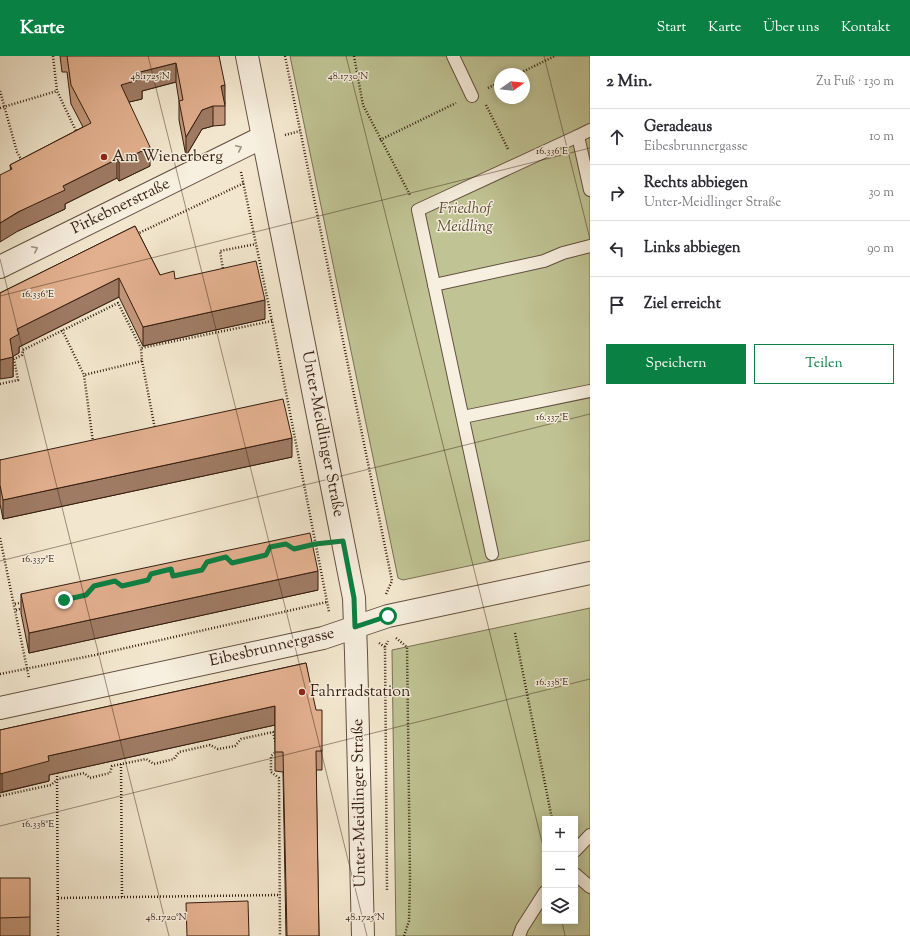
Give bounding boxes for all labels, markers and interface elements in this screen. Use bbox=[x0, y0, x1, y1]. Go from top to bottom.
text: Karte bbox=[20, 15, 65, 42]
text: Start bbox=[657, 18, 686, 38]
text: Karte bbox=[708, 18, 741, 38]
text: Über uns bbox=[763, 18, 819, 38]
text: Kontakt bbox=[841, 18, 890, 38]
north arrow bbox=[494, 68, 530, 104]
text: 48.1725°N bbox=[130, 69, 170, 84]
text: 48.1730°N bbox=[328, 69, 368, 84]
text: 2 Min. bbox=[606, 70, 652, 94]
text: Zu Fuß · 130 m bbox=[816, 73, 894, 91]
text: Geradeaus bbox=[644, 117, 712, 138]
icon: ahead bbox=[606, 126, 628, 148]
text: 10 m bbox=[869, 128, 894, 146]
text: Eibesbrunnergasse bbox=[644, 138, 748, 156]
text: 16.336°E bbox=[536, 144, 568, 159]
one-way arrow bbox=[235, 145, 243, 153]
place label: Am Wienerberg bbox=[112, 146, 223, 169]
marker: Am Wienerberg bbox=[99, 152, 109, 162]
street label: Pirkebnerstraße bbox=[68, 173, 174, 241]
text: Rechts abbiegen bbox=[644, 173, 748, 194]
icon: right bbox=[606, 182, 628, 204]
text: 30 m bbox=[868, 184, 894, 202]
text: Unter-Meidlinger Straße bbox=[644, 194, 781, 212]
park label: Friedhof Meidling bbox=[437, 198, 494, 239]
icon: left bbox=[606, 238, 628, 260]
text: Links abbiegen bbox=[644, 238, 741, 259]
text: 90 m bbox=[867, 240, 894, 258]
one-way arrow bbox=[31, 246, 38, 254]
text: 16.336°E bbox=[22, 287, 54, 302]
icon: arrive bbox=[606, 294, 628, 316]
text: Ziel erreicht bbox=[644, 294, 721, 315]
button: Speichern bbox=[606, 344, 746, 384]
button: Teilen bbox=[754, 344, 894, 384]
street label: Unter-Meidlinger Straße bbox=[295, 349, 349, 519]
text: 16.337°E bbox=[536, 410, 568, 425]
text: 16.337°E bbox=[22, 552, 54, 567]
route end bbox=[55, 591, 73, 609]
route start bbox=[379, 607, 397, 625]
street label: Eibesbrunnergasse bbox=[207, 622, 337, 674]
text: 16.338°E bbox=[536, 675, 568, 690]
place label: Fahrradstation bbox=[310, 681, 411, 704]
marker: Fahrradstation bbox=[297, 687, 307, 697]
street label: Unter-Meidlinger Straße bbox=[347, 718, 373, 888]
map controls bbox=[542, 816, 578, 924]
button: + bbox=[542, 816, 578, 852]
text: 16.338°E bbox=[22, 817, 54, 832]
button: − bbox=[542, 852, 578, 888]
button: layers bbox=[542, 888, 578, 924]
text: 48.1720°N bbox=[145, 910, 187, 925]
text: 48.1725°N bbox=[345, 910, 385, 925]

